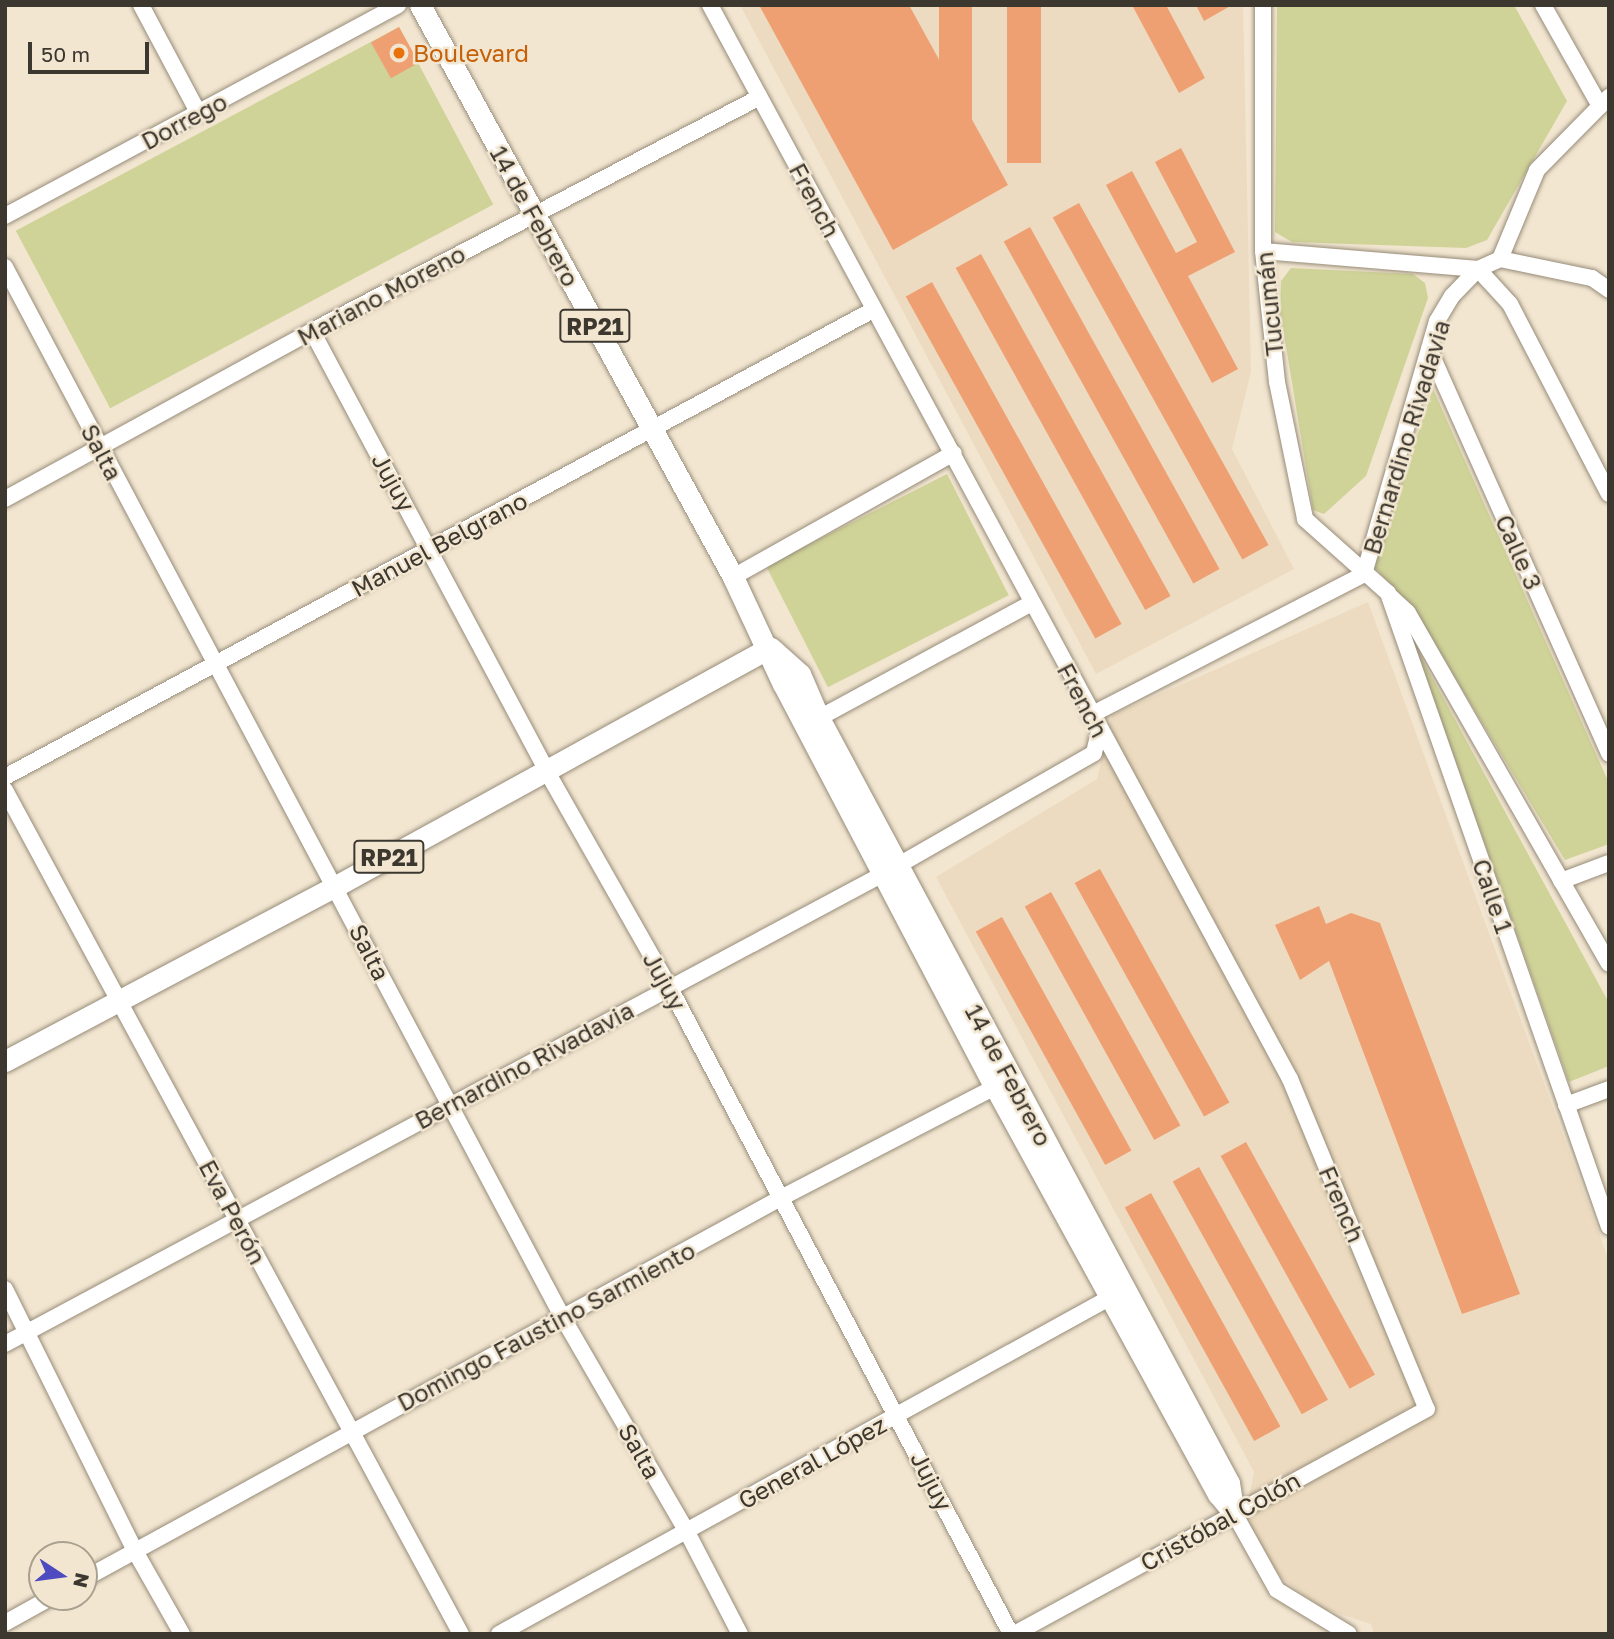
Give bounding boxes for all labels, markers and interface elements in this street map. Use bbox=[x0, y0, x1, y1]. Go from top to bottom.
scale bar bbox=[32, 28, 152, 72]
place label: Boulevard bbox=[413, 39, 529, 67]
text: 50 m bbox=[41, 41, 90, 67]
marker: Boulevard bbox=[391, 45, 407, 61]
street label: Dorrego bbox=[136, 87, 232, 155]
street label: 14 de Febrero bbox=[485, 141, 585, 291]
street label: French bbox=[784, 158, 846, 242]
street label: Mariano Moreno bbox=[292, 239, 470, 351]
street label: Tucumán bbox=[1249, 251, 1289, 357]
road number: RP21 bbox=[558, 306, 632, 346]
street label: Bernardino Rivadavia bbox=[1357, 316, 1455, 558]
street label: Salta bbox=[75, 419, 129, 485]
street label: Jujuy bbox=[366, 448, 422, 516]
street label: Manuel Belgrano bbox=[346, 485, 532, 603]
street label: Calle 3 bbox=[1490, 510, 1548, 594]
street label: French bbox=[1052, 658, 1114, 742]
road number: RP21 bbox=[352, 838, 426, 876]
street label: Calle 1 bbox=[1467, 855, 1519, 937]
street label: Salta bbox=[344, 919, 396, 985]
street label: Jujuy bbox=[637, 947, 693, 1015]
street label: Bernardino Rivadavia bbox=[410, 995, 638, 1135]
street label: 14 de Febrero bbox=[960, 999, 1058, 1151]
street label: Eva Perón bbox=[193, 1155, 273, 1269]
street label: French bbox=[1313, 1162, 1371, 1246]
street label: Domingo Faustino Sarmiento bbox=[392, 1235, 700, 1417]
street label: General López bbox=[733, 1409, 891, 1515]
street label: Salta bbox=[613, 1418, 667, 1484]
street label: Jujuy bbox=[905, 1447, 959, 1515]
street label: Cristóbal Colón bbox=[1135, 1465, 1305, 1577]
north arrow bbox=[28, 1541, 98, 1611]
text: N bbox=[69, 1571, 95, 1590]

